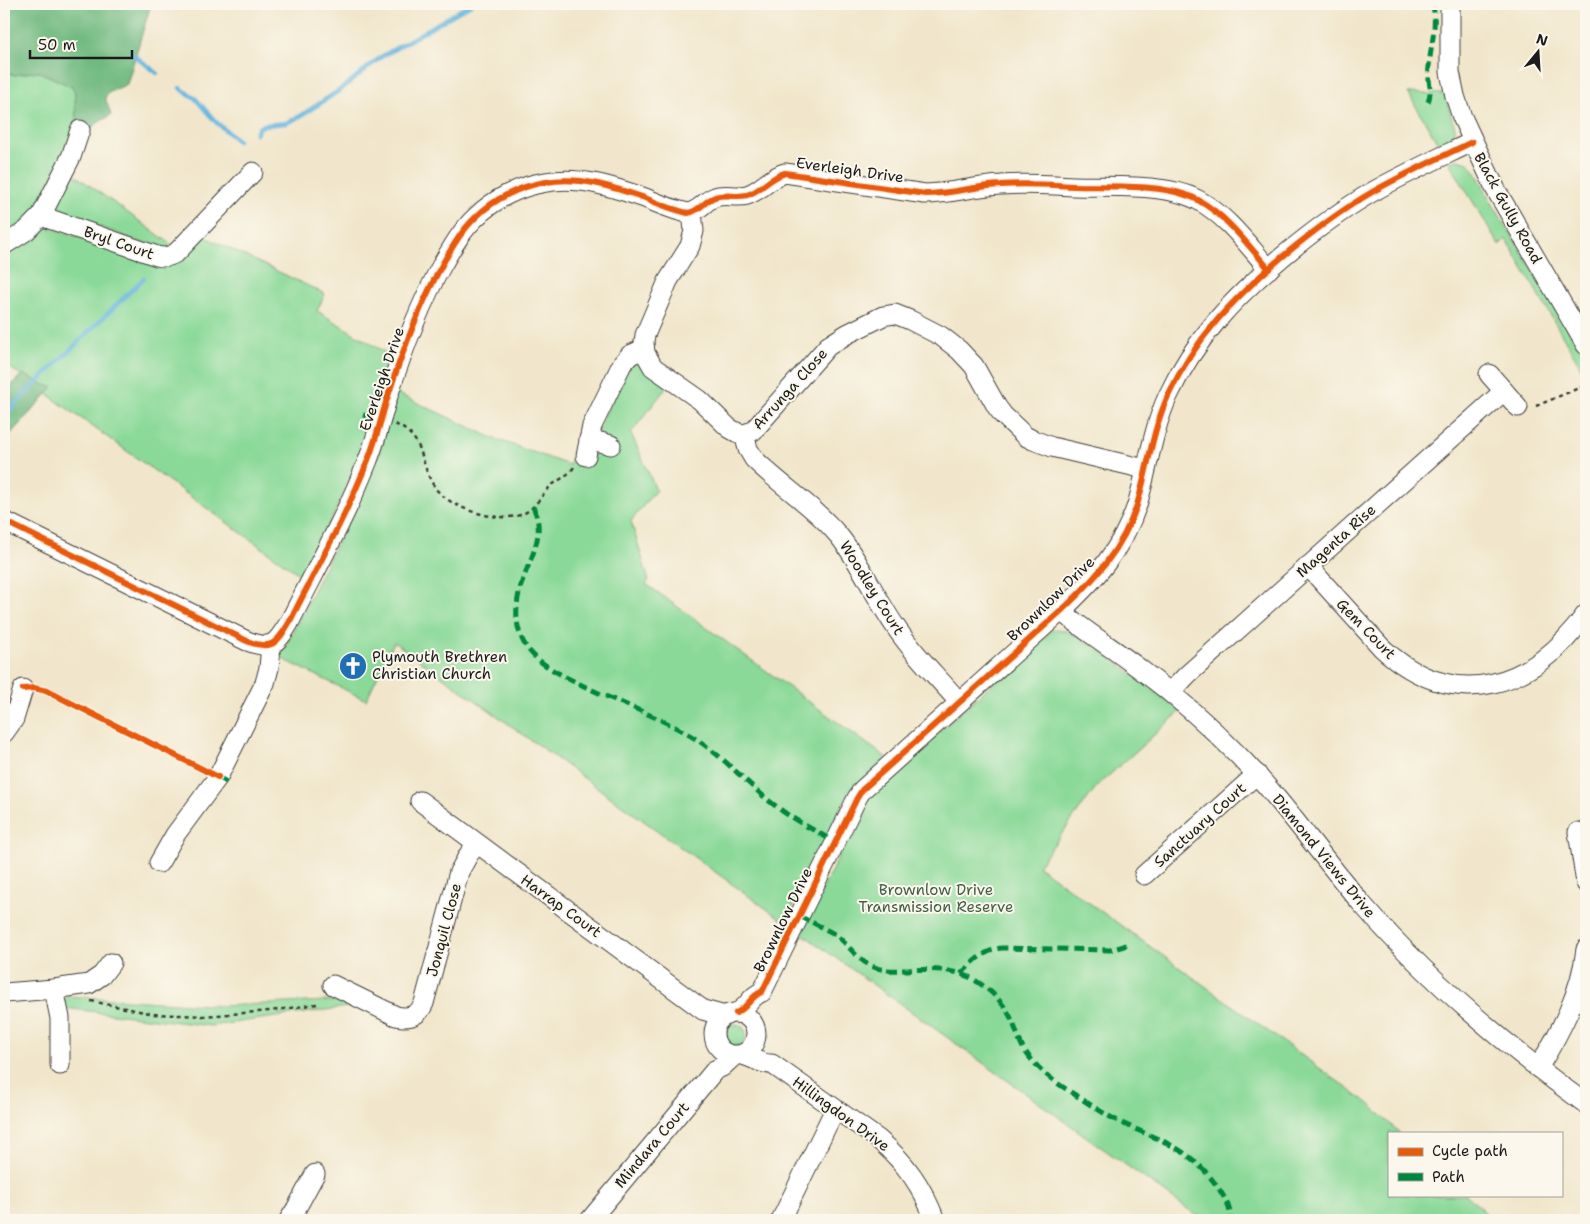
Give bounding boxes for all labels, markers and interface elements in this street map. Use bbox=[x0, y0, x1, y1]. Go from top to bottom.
scale bar bbox=[30, 28, 132, 60]
north arrow bbox=[1512, 28, 1562, 78]
text: N bbox=[1534, 29, 1550, 50]
text: 50 m bbox=[38, 35, 76, 55]
street label: Black Gully Road bbox=[1469, 149, 1547, 268]
street label: Everleigh Drive bbox=[795, 153, 905, 187]
street label: Bryl Court bbox=[81, 222, 157, 264]
street label: Everleigh Drive bbox=[355, 324, 409, 434]
street label: Arrunga Close bbox=[748, 344, 832, 434]
street label: Magenta Rise bbox=[1292, 500, 1380, 582]
street label: Woodley Court bbox=[835, 537, 909, 639]
street label: Brownlow Drive bbox=[1003, 552, 1099, 646]
street label: Gem Court bbox=[1332, 594, 1400, 664]
place label: Plymouth Brethren Christian Church bbox=[372, 647, 507, 684]
church icon: Plymouth Brethren Christian Church bbox=[338, 651, 368, 681]
street label: Sanctuary Court bbox=[1150, 778, 1250, 872]
street label: Diamond Views Drive bbox=[1268, 790, 1380, 922]
street label: Brownlow Drive bbox=[749, 864, 817, 976]
street label: Harrap Court bbox=[517, 870, 605, 942]
park label: Brownlow Drive Transmission Reserve bbox=[859, 880, 1013, 917]
street label: Jonquil Close bbox=[422, 881, 466, 979]
street label: Hillingdon Drive bbox=[788, 1072, 894, 1156]
street label: Mindara Court bbox=[610, 1098, 694, 1192]
legend bbox=[1388, 1132, 1562, 1196]
text: Cycle path bbox=[1432, 1141, 1508, 1161]
text: Path bbox=[1432, 1167, 1465, 1187]

